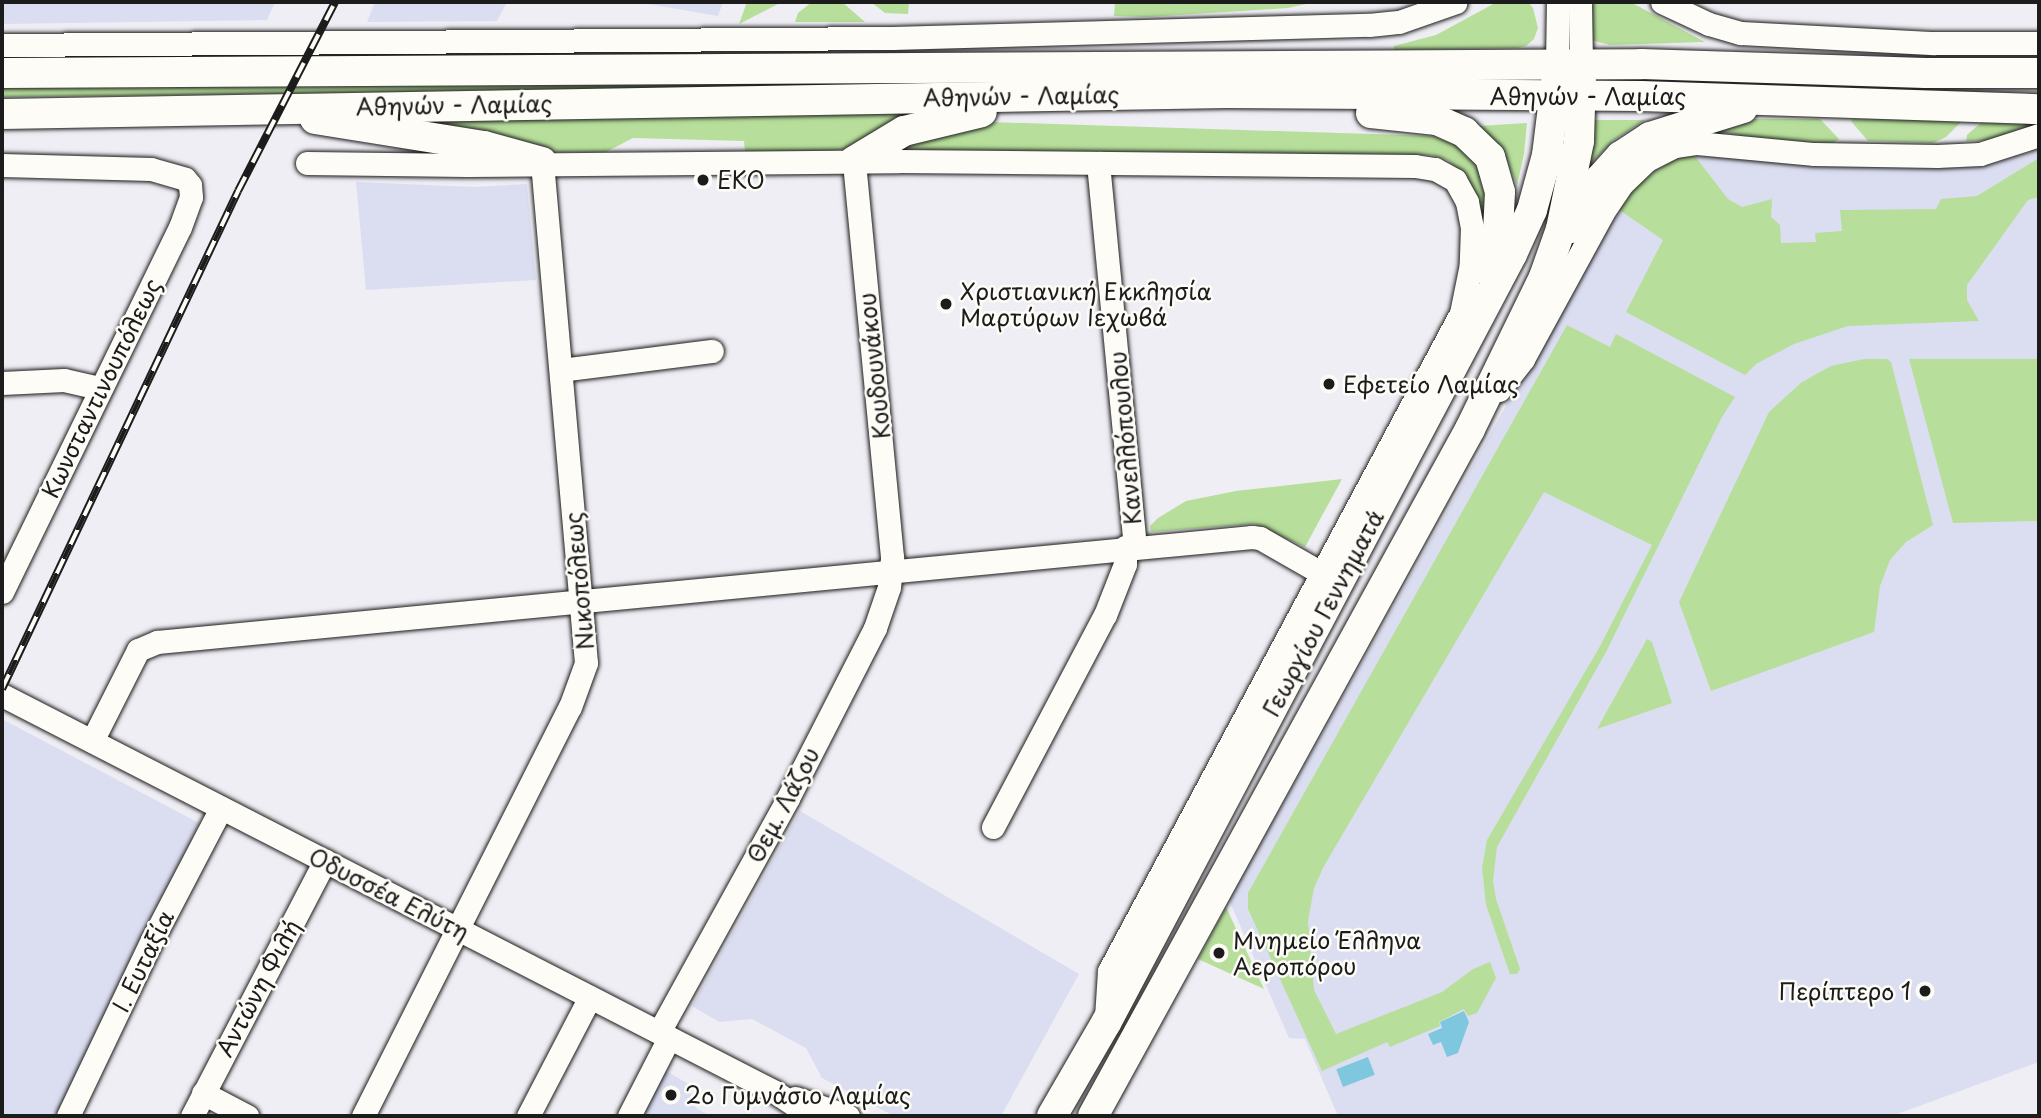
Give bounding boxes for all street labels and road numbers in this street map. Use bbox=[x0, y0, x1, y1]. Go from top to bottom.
street label: Αθηνών - Λαμίας bbox=[922, 80, 1120, 112]
street label: Αθηνών - Λαμίας bbox=[1489, 82, 1687, 110]
street label: Αθηνών - Λαμίας bbox=[355, 89, 553, 121]
street label: Κωνσταντινουπόλεως bbox=[36, 274, 166, 502]
street label: Κουδουνάκου bbox=[853, 292, 895, 440]
street label: Κανελλόπουλου bbox=[1104, 350, 1146, 526]
street label: Γεωργίου Γεννηματά bbox=[1257, 505, 1389, 721]
street label: Νικοπόλεως bbox=[559, 511, 599, 651]
street label: Θεμ. Λάζου bbox=[741, 742, 825, 868]
street label: Οδυσσέα Ελύτη bbox=[304, 842, 474, 946]
street label: Ι. Ευταξία bbox=[106, 905, 180, 1017]
street label: Αντώνη Φιλή bbox=[210, 914, 306, 1062]

